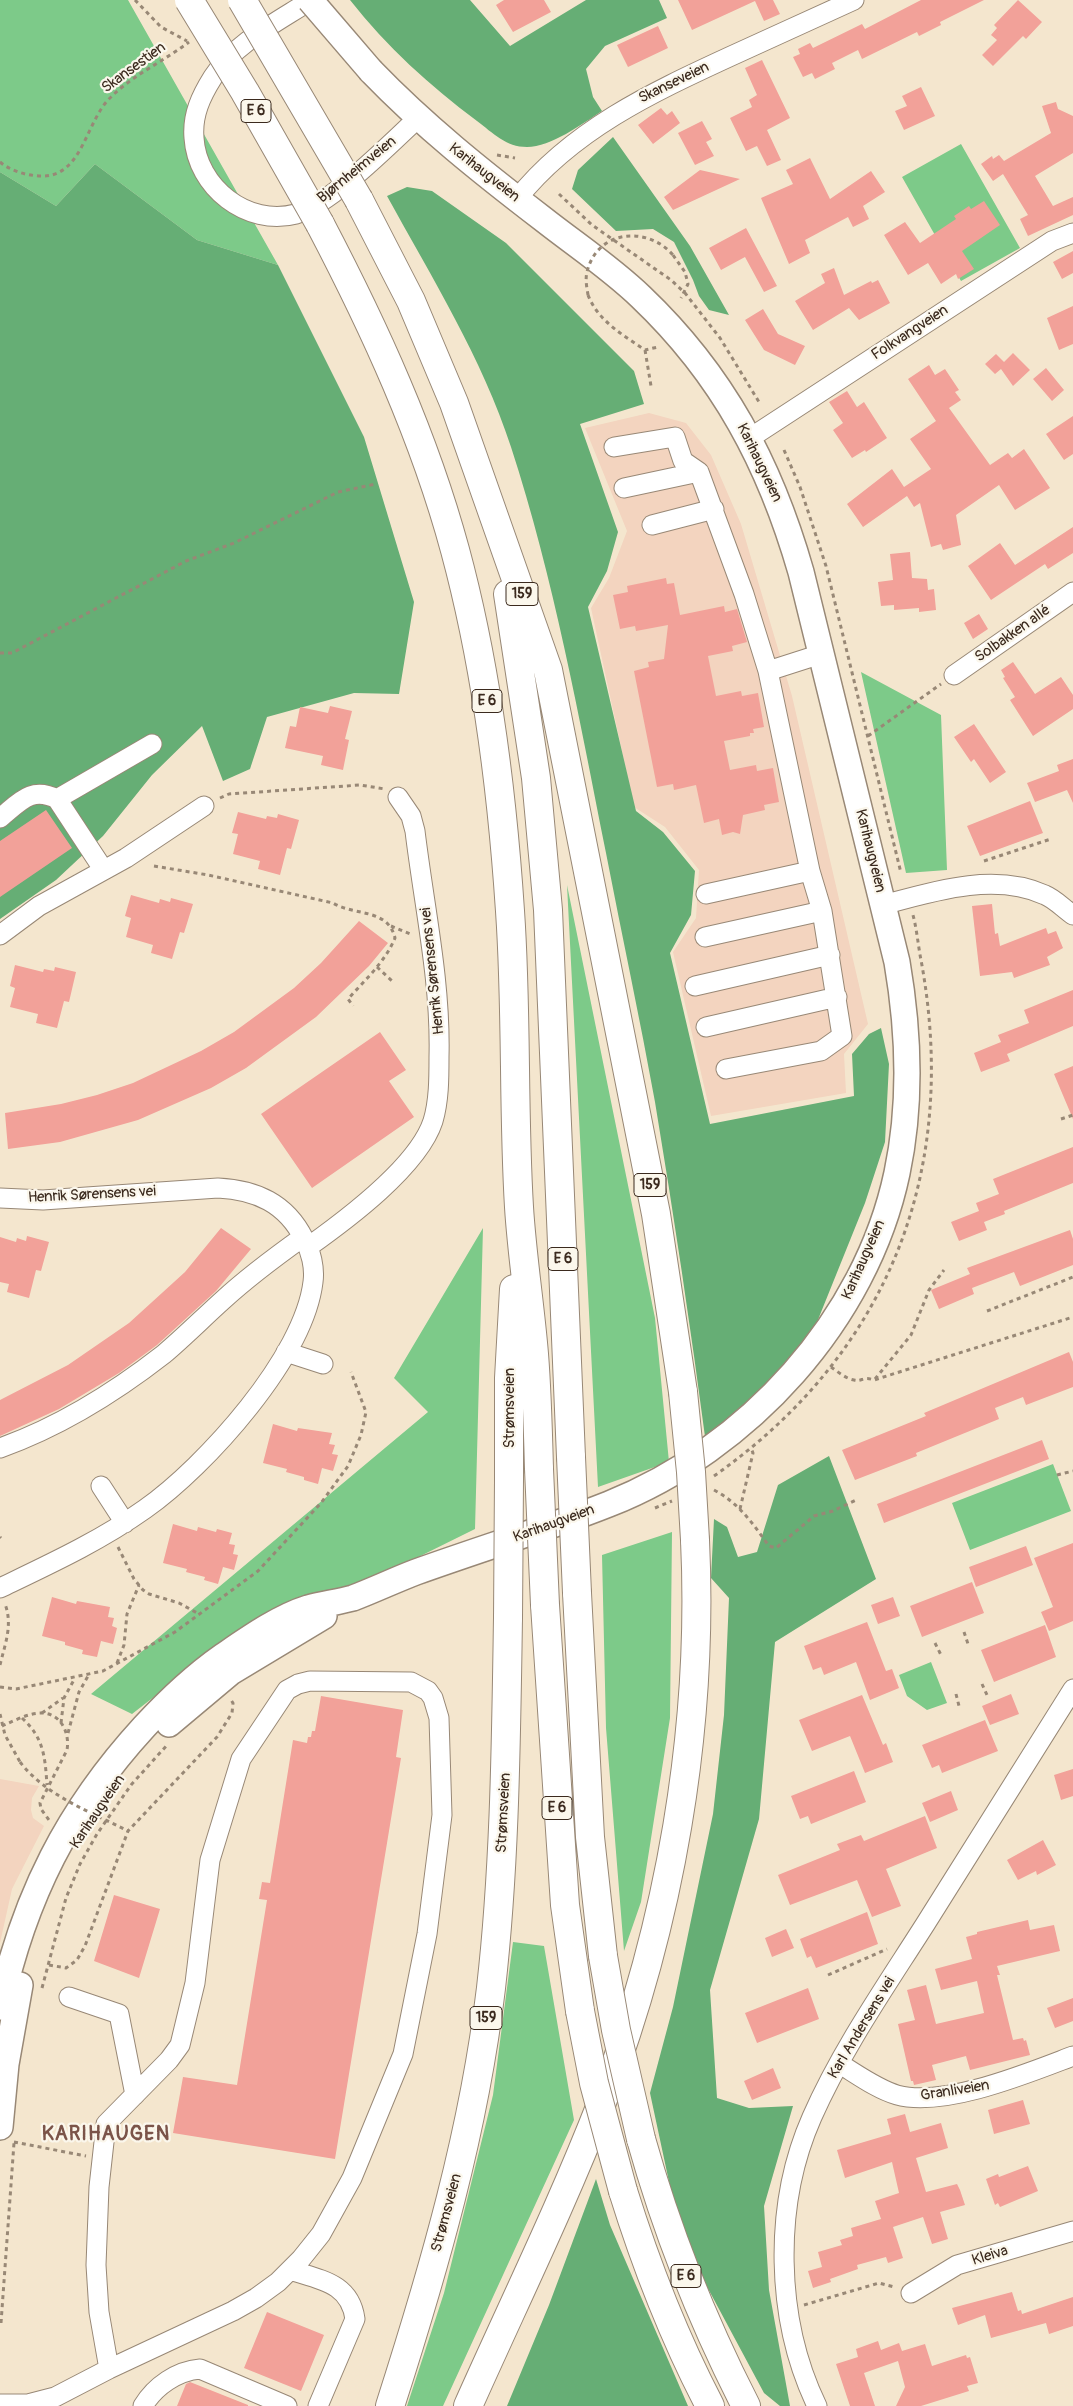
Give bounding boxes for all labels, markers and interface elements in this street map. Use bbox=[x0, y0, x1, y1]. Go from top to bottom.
street label: Skansestien bbox=[98, 39, 170, 97]
street label: Skanseveien bbox=[636, 58, 712, 108]
road number: E 6 bbox=[241, 100, 271, 122]
street label: Bjørnheimveien bbox=[314, 133, 400, 207]
street label: Karihaugveien bbox=[445, 140, 523, 206]
street label: Folkvangveien bbox=[868, 302, 952, 364]
street label: Karihaugveien bbox=[732, 421, 786, 505]
road number: 159 bbox=[506, 582, 538, 606]
street label: Solbakken allé bbox=[972, 601, 1054, 667]
road number: E 6 bbox=[472, 689, 502, 712]
street label: Karihaugveien bbox=[851, 807, 889, 895]
street label: Henrik Sørensens vei bbox=[417, 906, 449, 1036]
road number: 159 bbox=[634, 1174, 666, 1196]
street label: Henrik Sørensens vei bbox=[28, 1183, 156, 1207]
street label: Karihaugveien bbox=[838, 1217, 890, 1303]
road number: E 6 bbox=[548, 1248, 578, 1270]
street label: Strømsveien bbox=[501, 1368, 519, 1448]
street label: Karihaugveien bbox=[511, 1501, 597, 1547]
street label: Karihaugveien bbox=[67, 1772, 129, 1852]
street label: Strømsveien bbox=[493, 1772, 515, 1854]
road number: E 6 bbox=[542, 1796, 572, 1820]
street label: Karl Andersens vei bbox=[825, 1974, 899, 2082]
road number: 159 bbox=[470, 2006, 502, 2030]
street label: Granliveien bbox=[919, 2077, 991, 2105]
district label: KARIHAUGEN bbox=[40, 2123, 172, 2147]
street label: Strømsveien bbox=[428, 2172, 466, 2254]
street label: Kleiva bbox=[970, 2242, 1010, 2270]
road number: E 6 bbox=[671, 2264, 701, 2288]

